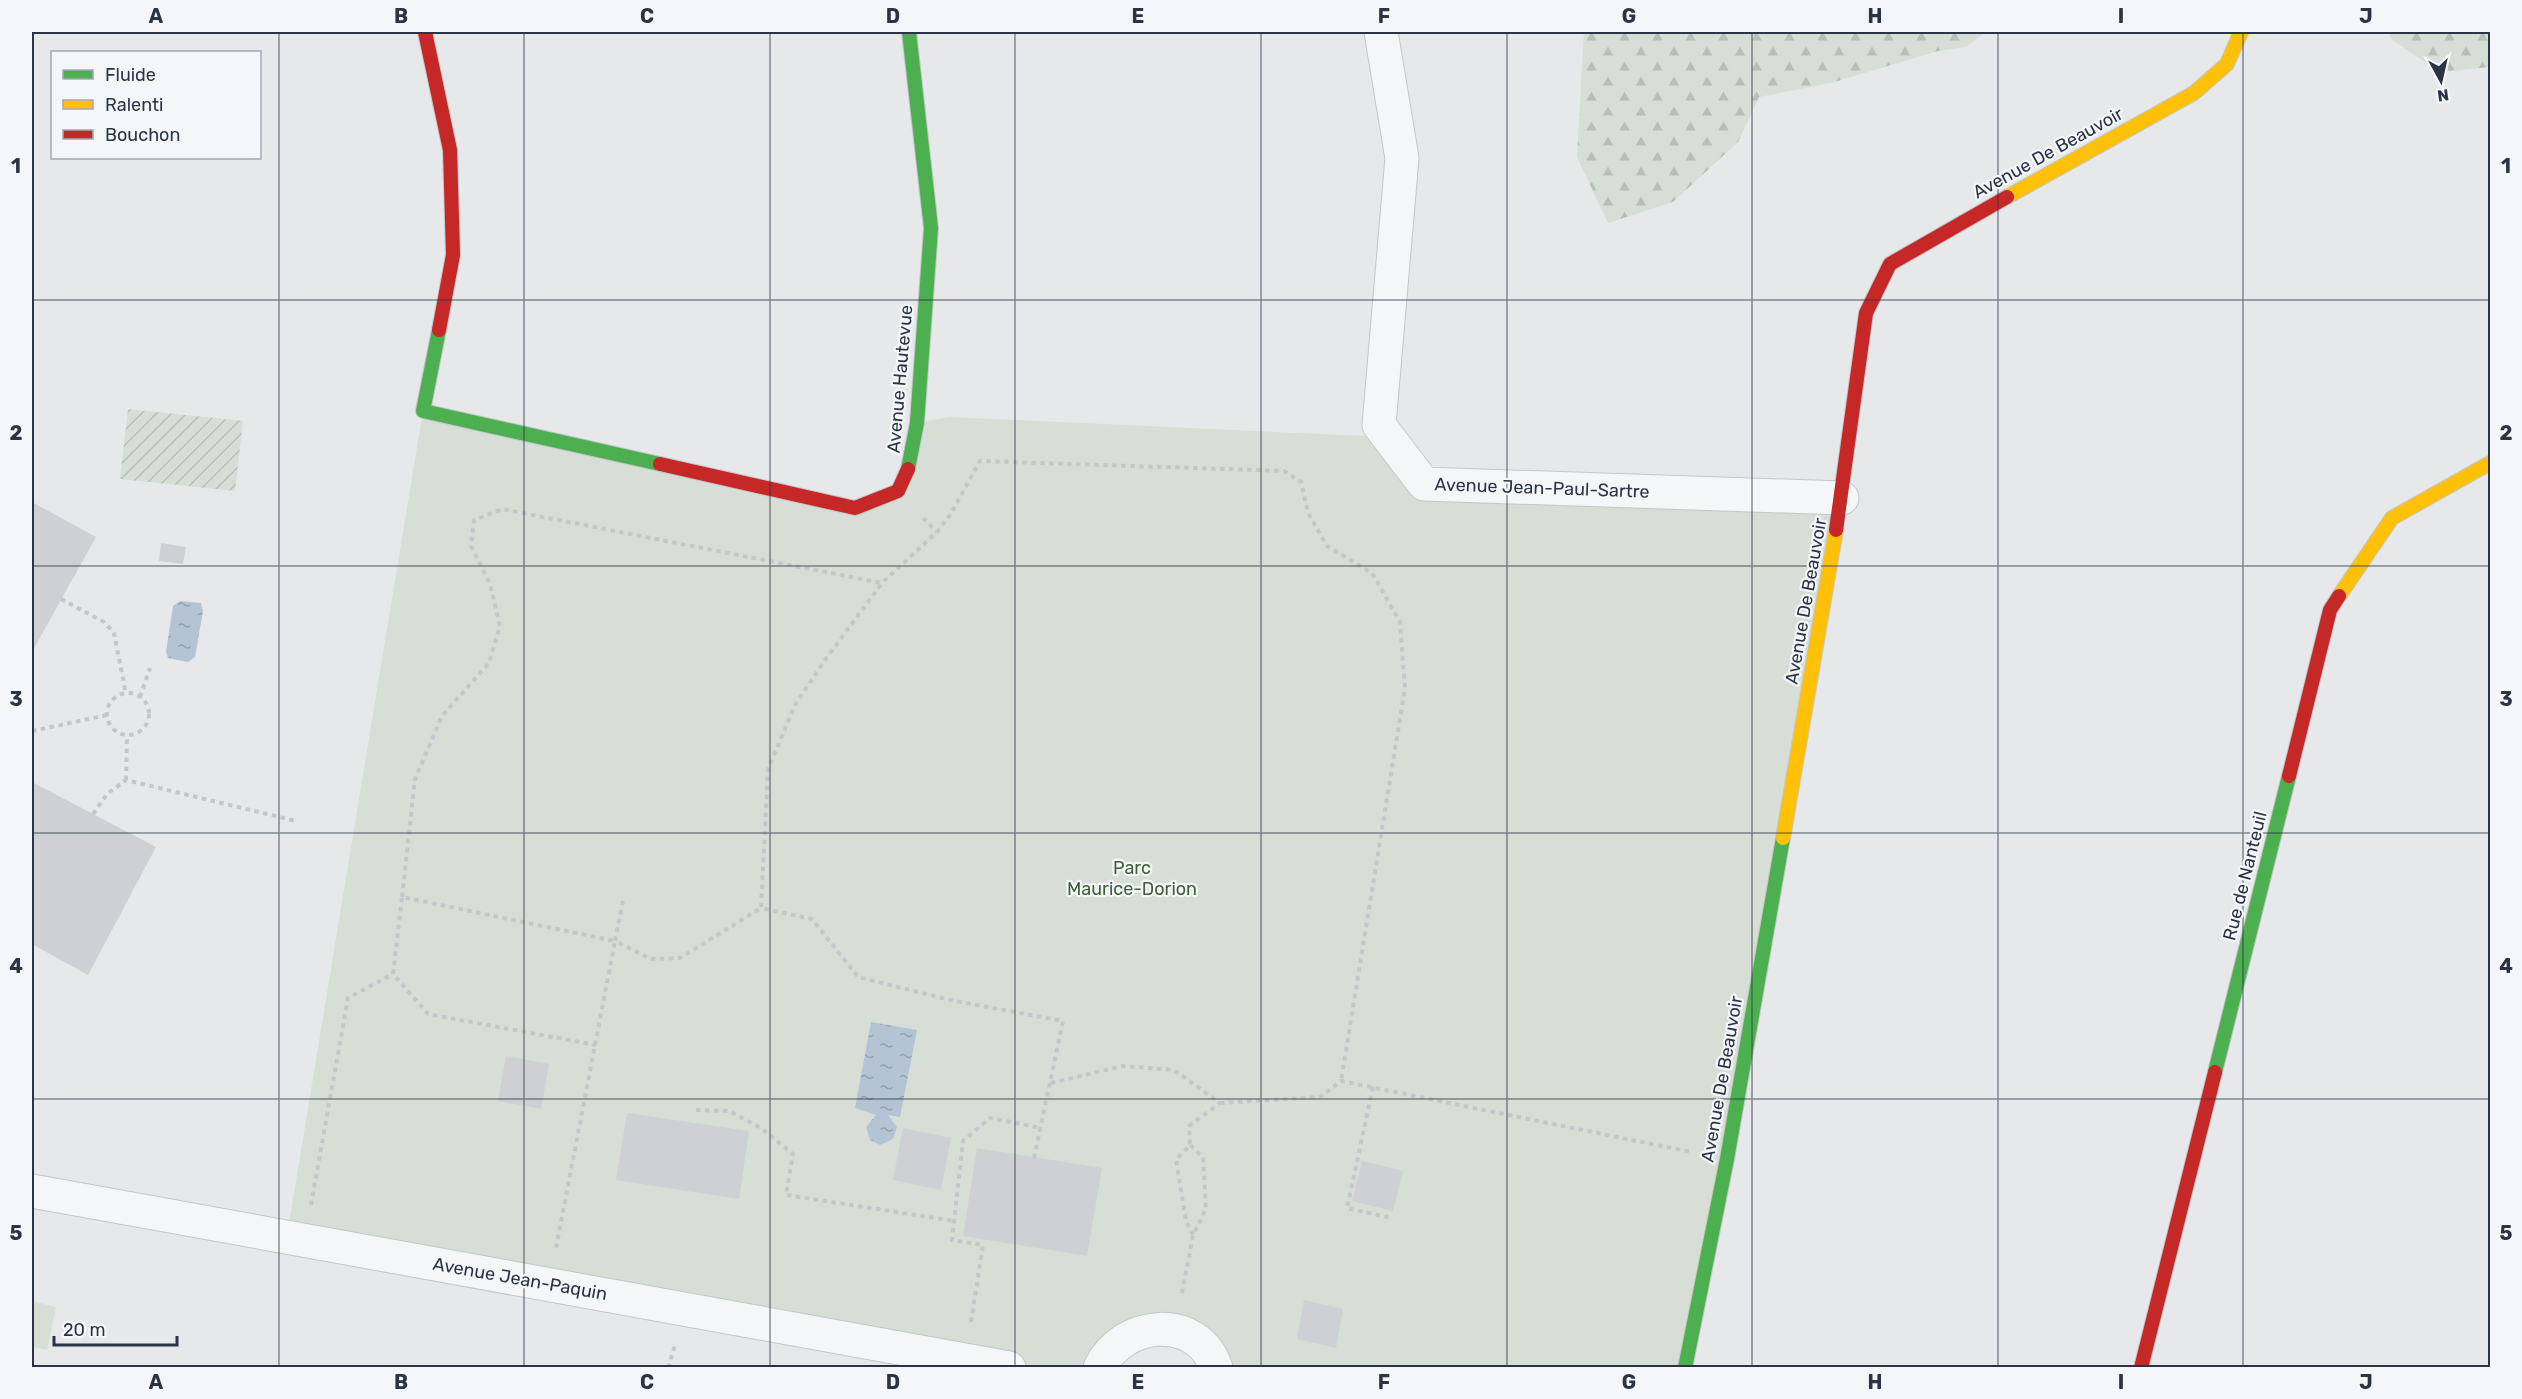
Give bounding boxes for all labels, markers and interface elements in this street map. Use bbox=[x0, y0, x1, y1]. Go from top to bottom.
text: A bbox=[149, 4, 164, 28]
text: B bbox=[394, 4, 408, 28]
text: C bbox=[640, 4, 654, 28]
text: D bbox=[886, 4, 900, 28]
text: E bbox=[1132, 4, 1144, 28]
text: F bbox=[1378, 4, 1390, 28]
text: G bbox=[1622, 4, 1636, 28]
text: H bbox=[1868, 4, 1882, 28]
text: I bbox=[2118, 4, 2124, 28]
text: J bbox=[2359, 4, 2373, 28]
legend bbox=[51, 51, 261, 159]
north arrow bbox=[2411, 51, 2471, 111]
text: Fluide bbox=[105, 64, 156, 86]
text: N bbox=[2436, 85, 2450, 106]
text: Ralenti bbox=[105, 94, 163, 116]
street label: Avenue De Beauvoir bbox=[1969, 102, 2127, 203]
text: Bouchon bbox=[105, 124, 180, 146]
text: 1 bbox=[11, 154, 21, 178]
text: 1 bbox=[2501, 154, 2511, 178]
street label: Avenue Hautevue bbox=[883, 304, 917, 454]
text: 2 bbox=[10, 421, 23, 445]
text: 2 bbox=[2500, 421, 2513, 445]
street label: Avenue Jean-Paul-Sartre bbox=[1434, 473, 1650, 503]
street label: Avenue De Beauvoir bbox=[1781, 516, 1831, 686]
text: 3 bbox=[9, 687, 23, 711]
text: 3 bbox=[2499, 687, 2513, 711]
street label: Rue de Nanteuil bbox=[2218, 809, 2272, 943]
park label: Parc Maurice-Dorion bbox=[1067, 857, 1197, 900]
text: 4 bbox=[9, 954, 23, 978]
text: 4 bbox=[2499, 954, 2513, 978]
street label: Avenue De Beauvoir bbox=[1697, 994, 1747, 1164]
text: 5 bbox=[10, 1221, 23, 1245]
text: 5 bbox=[2500, 1221, 2513, 1245]
street label: Avenue Jean-Paquin bbox=[431, 1253, 609, 1305]
scale bar bbox=[54, 1309, 177, 1347]
text: 20 m bbox=[63, 1319, 105, 1341]
text: A bbox=[149, 1370, 164, 1394]
text: B bbox=[394, 1370, 408, 1394]
text: C bbox=[640, 1370, 654, 1394]
text: D bbox=[886, 1370, 900, 1394]
text: E bbox=[1132, 1370, 1144, 1394]
text: F bbox=[1378, 1370, 1390, 1394]
text: G bbox=[1622, 1370, 1636, 1394]
text: H bbox=[1868, 1370, 1882, 1394]
text: I bbox=[2118, 1370, 2124, 1394]
text: J bbox=[2359, 1370, 2373, 1394]

